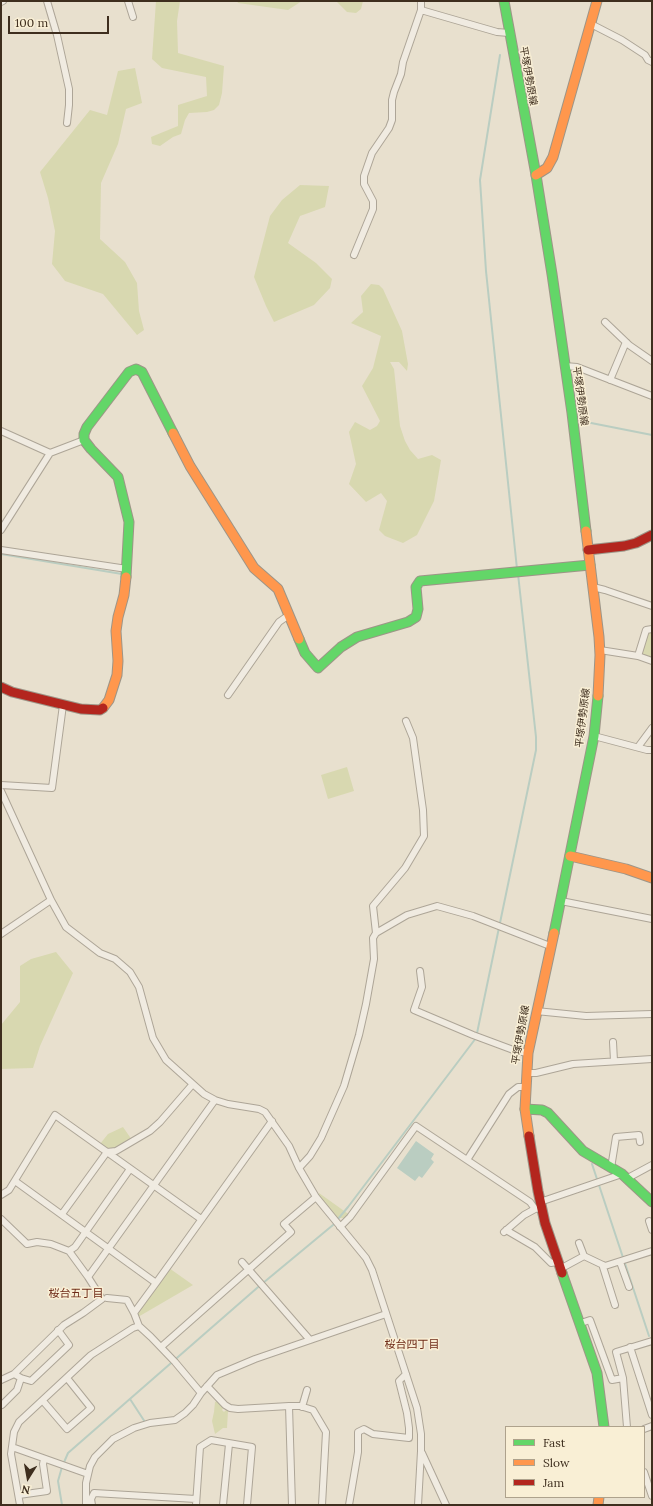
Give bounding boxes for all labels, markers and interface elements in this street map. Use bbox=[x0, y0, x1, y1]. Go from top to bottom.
scale bar bbox=[10, 8, 111, 34]
text: 100 m bbox=[15, 15, 48, 30]
street label: 平塚伊勢原線 bbox=[517, 45, 539, 107]
street label: 平塚伊勢原線 bbox=[570, 365, 590, 427]
street label: 平塚伊勢原線 bbox=[573, 687, 593, 749]
street label: 平塚伊勢原線 bbox=[510, 1004, 532, 1066]
district label: 桜台五丁目 bbox=[49, 1287, 103, 1301]
district label: 桜台四丁目 bbox=[385, 1338, 439, 1352]
legend bbox=[505, 1426, 645, 1498]
text: Fast bbox=[543, 1435, 566, 1450]
text: Slow bbox=[543, 1455, 570, 1470]
north arrow bbox=[8, 1458, 48, 1498]
text: Jam bbox=[543, 1475, 564, 1490]
text: N bbox=[20, 1482, 31, 1497]

